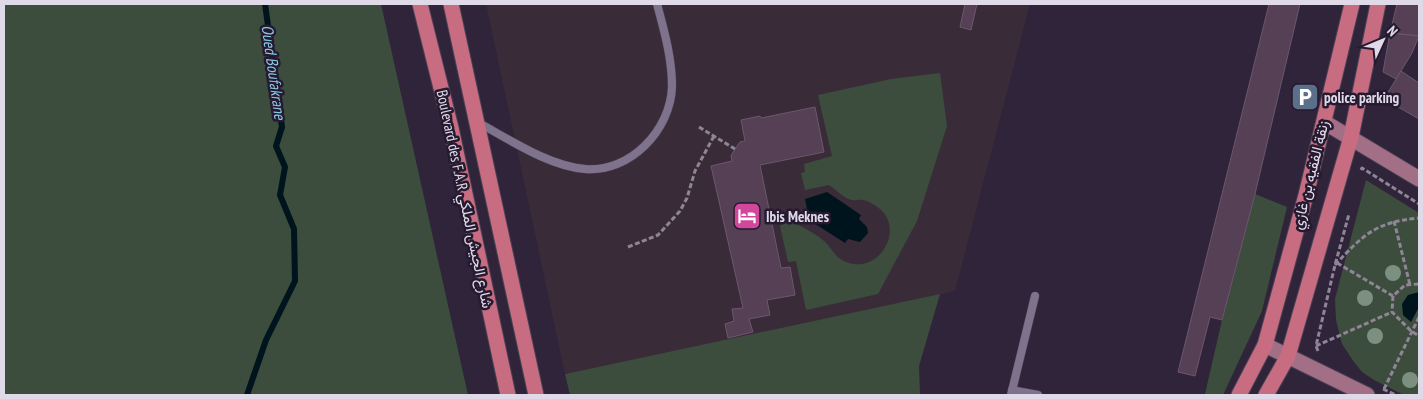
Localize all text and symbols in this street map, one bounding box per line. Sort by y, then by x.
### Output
north arrow [1358,15,1408,65]
text: N [1383,22,1401,40]
water label: Oued Boufakrane [257,23,291,122]
parking icon: police parking [1290,82,1320,112]
street label: Boulevard des F.A.R شارع الجيش الملكي [429,88,497,311]
place label: police parking [1324,88,1400,107]
street label: زنقة الفقيه بن غازي [1287,118,1337,233]
hotel icon: Ibis Meknes [732,201,762,231]
place label: Ibis Meknes [766,207,829,226]

